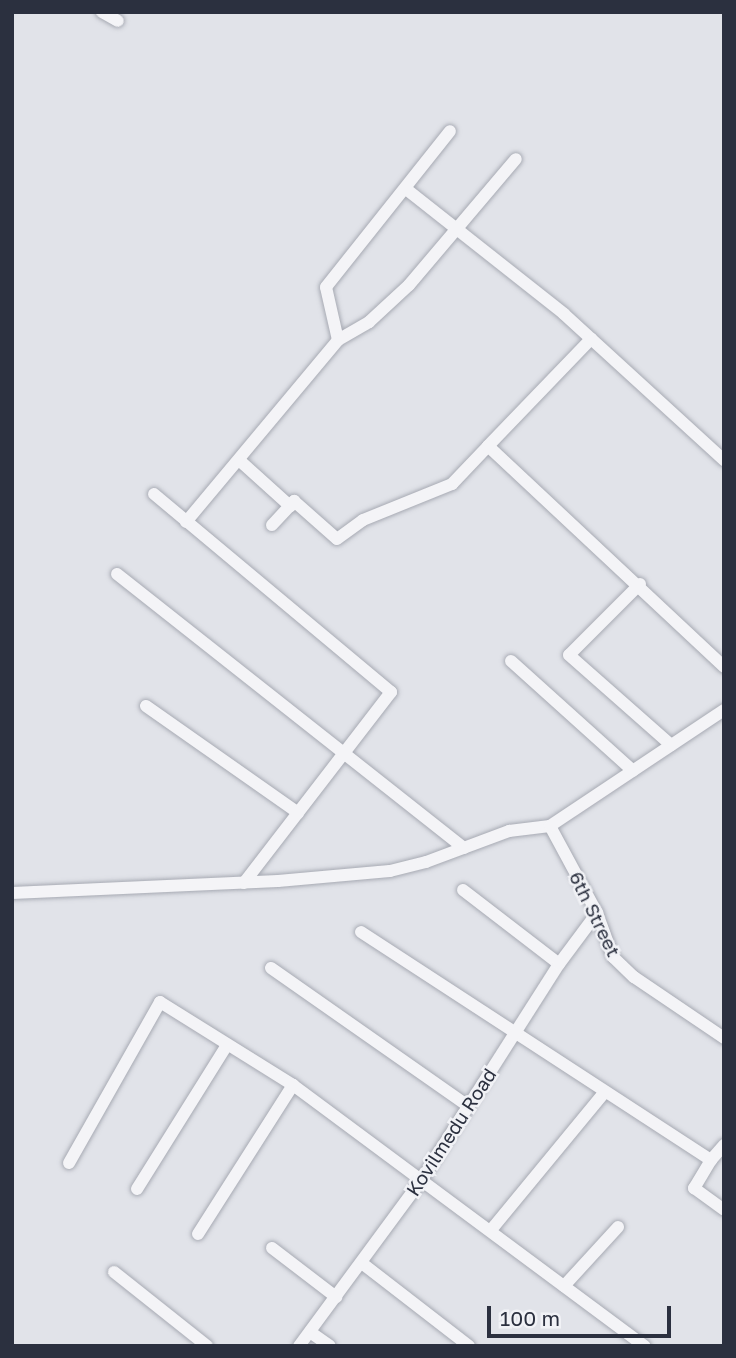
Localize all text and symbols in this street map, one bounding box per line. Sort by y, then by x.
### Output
street label: 6th Street [565,868,625,960]
street label: Kovilmedu Road [401,1064,501,1200]
scale bar [491,1292,675,1336]
text: 100 m [500,1305,560,1331]

